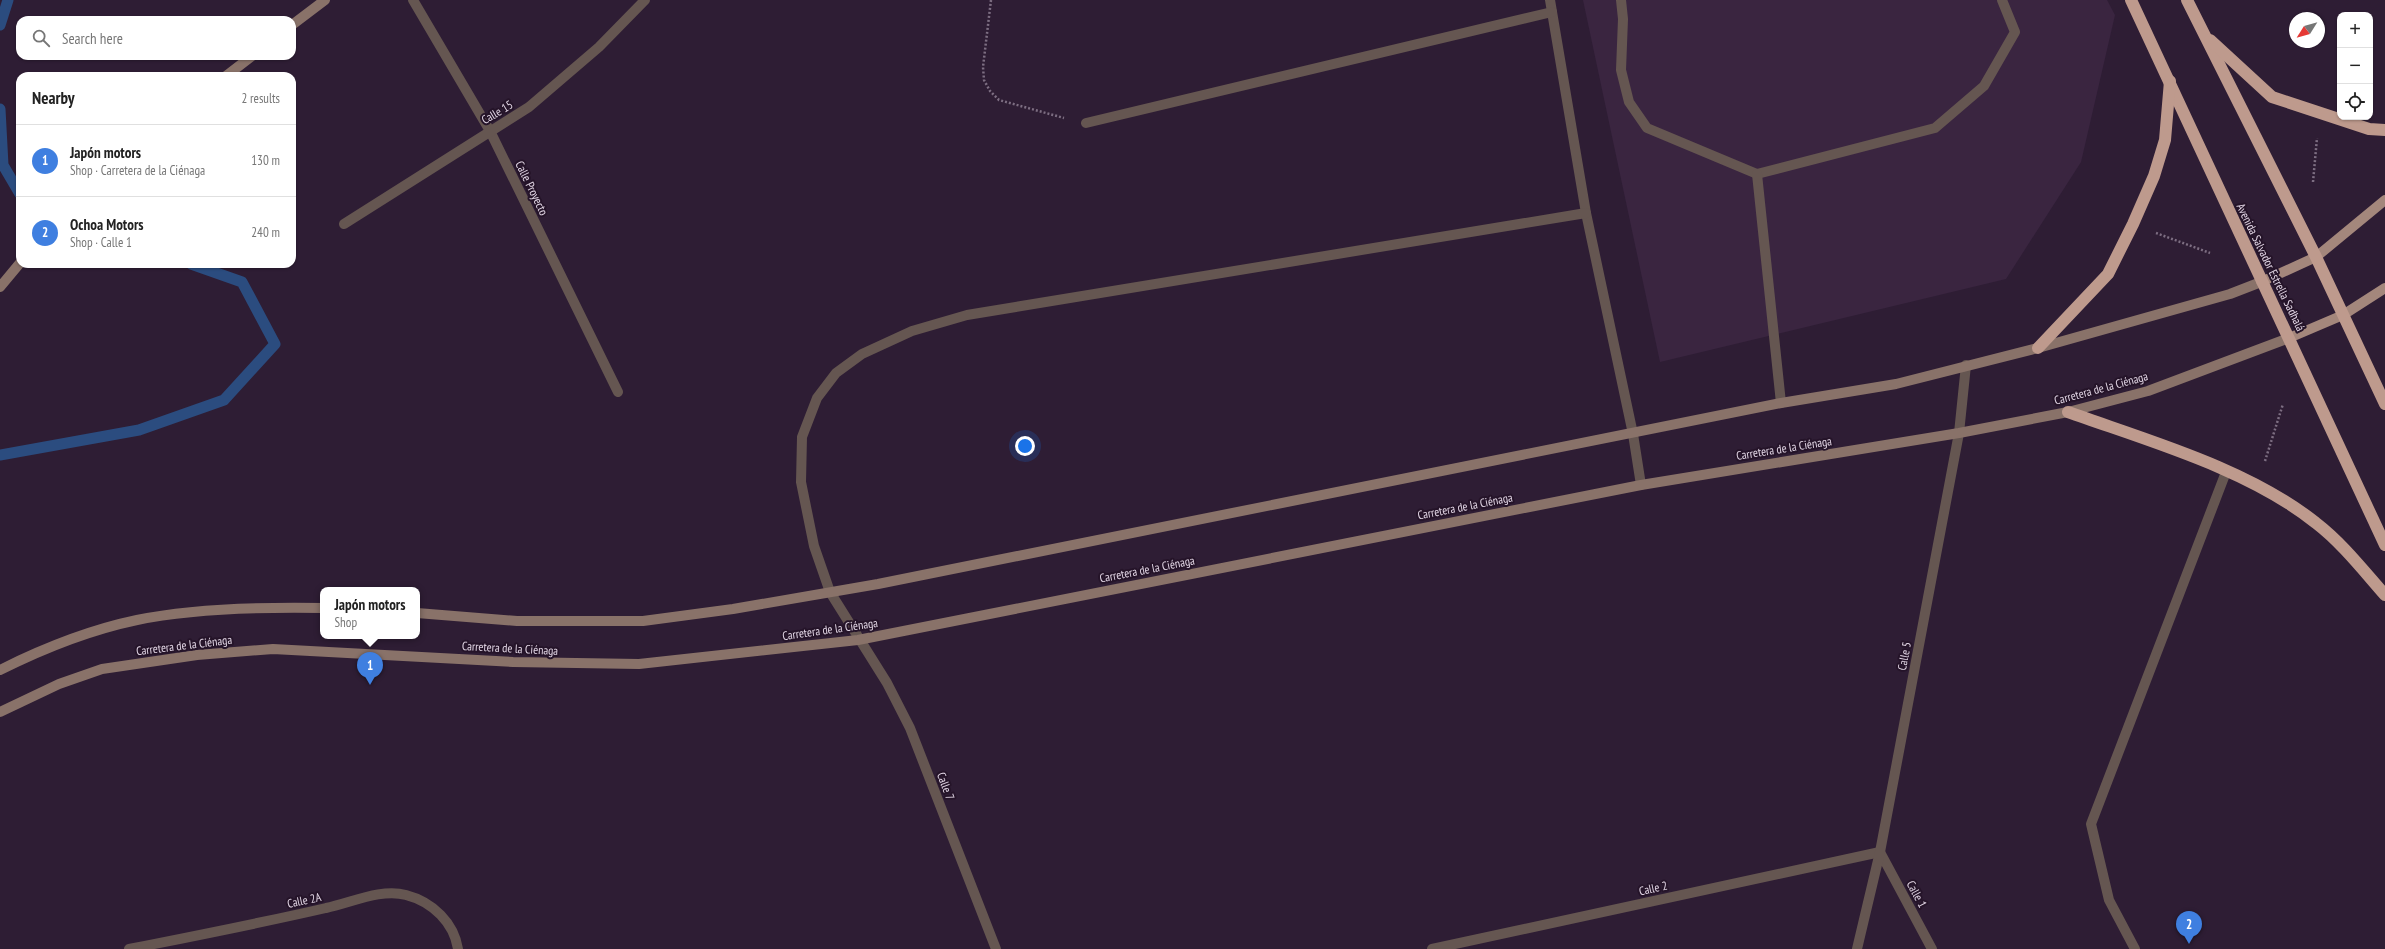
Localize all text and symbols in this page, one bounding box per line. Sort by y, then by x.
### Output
north arrow [2289,12,2325,48]
map controls [2337,12,2373,120]
button: + [2337,12,2373,48]
search box [16,16,296,60]
icon: search [30,27,52,49]
text: Search here [62,29,123,48]
button: − [2337,48,2373,84]
button: locate [2337,84,2373,120]
text: Nearby [32,87,75,109]
text: 2 results [241,90,280,107]
street label: Calle 15 [479,97,515,127]
text: Japón motors [70,143,141,162]
text: 1 [42,152,48,169]
text: 130 m [251,152,280,169]
street label: Calle Proyecto [512,158,552,218]
text: Shop · Carretera de la Ciénaga [70,162,205,179]
street label: Avenida Salvador Estrella Sadhalá [2234,201,2309,333]
text: Ochoa Motors [70,215,144,234]
text: 2 [42,224,48,241]
text: 240 m [251,224,280,241]
text: Shop · Calle 1 [70,234,132,251]
street label: Carretera de la Ciénaga [2052,368,2150,408]
street label: Carretera de la Ciénaga [1735,433,1833,463]
your location [1015,436,1035,456]
street label: Carretera de la Ciénaga [1416,489,1514,523]
street label: Carretera de la Ciénaga [1098,552,1196,586]
popup [320,587,420,639]
text: Japón motors [334,595,406,614]
text: Shop [334,614,357,631]
street label: Carretera de la Ciénaga [781,615,879,643]
street label: Carretera de la Ciénaga [135,632,233,658]
street label: Carretera de la Ciénaga [461,638,559,658]
street label: Calle 5 [1894,641,1914,671]
pin: 1 [357,652,383,685]
street label: Calle 7 [934,770,958,802]
street label: Calle 2 [1637,878,1669,898]
street label: Calle 1 [1904,878,1930,910]
street label: Calle 2A [286,889,323,911]
pin: 2 [2176,911,2202,944]

